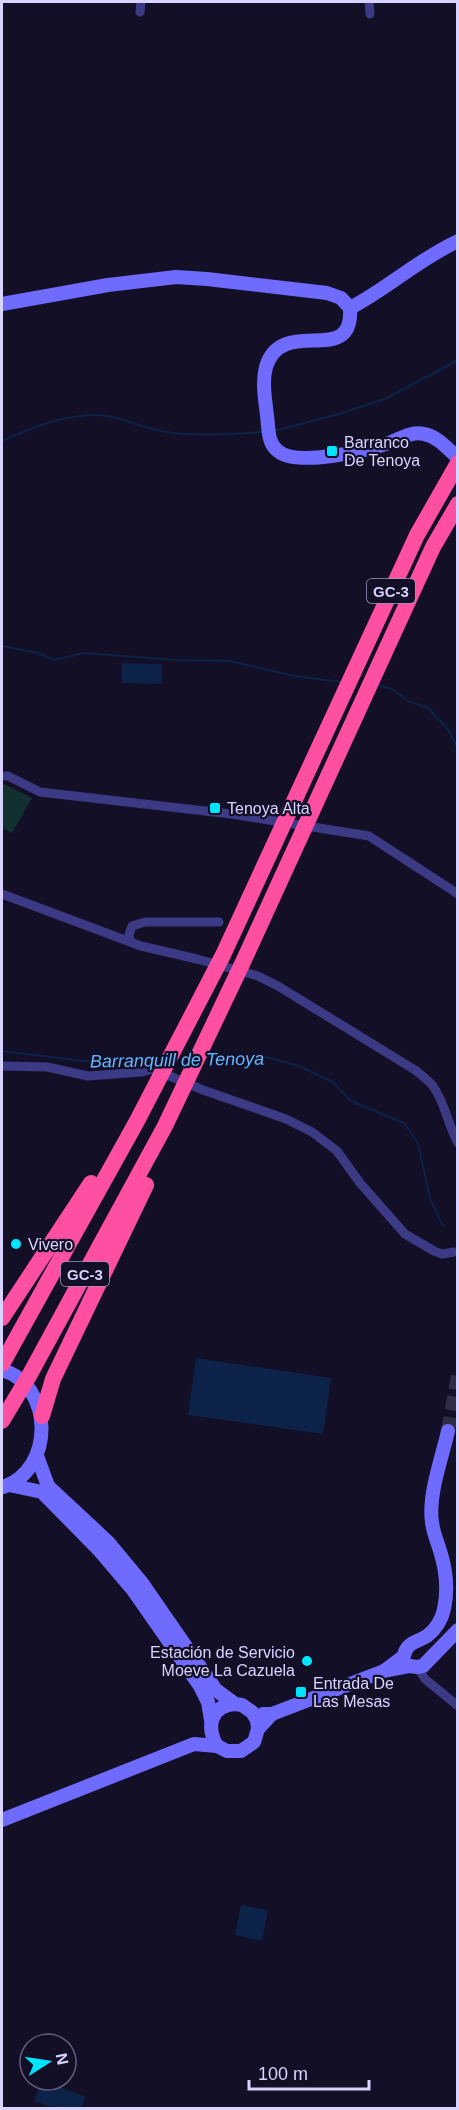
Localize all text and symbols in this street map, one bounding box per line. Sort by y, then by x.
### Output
place label: Barranco De Tenoya [344,434,420,469]
marker: Barranco De Tenoya [325,444,339,458]
road number: GC-3 [367,579,415,603]
place label: Tenoya Alta [227,800,310,817]
marker: Tenoya Alta [208,801,222,815]
water label: Barranquill de Tenoya [90,1048,264,1072]
place label: Vivero [28,1236,73,1253]
marker: Vivero [9,1237,23,1251]
road number: GC-3 [61,1262,109,1286]
place label: Estación de Servicio Moeve La Cazuela [150,1644,295,1679]
marker: Estación de Servicio Moeve La Cazuela [300,1654,314,1668]
place label: Entrada De Las Mesas [313,1675,394,1710]
marker: Entrada De Las Mesas [294,1685,308,1699]
north arrow [18,2032,78,2092]
text: N [53,2052,72,2066]
scale bar [249,2053,369,2091]
text: 100 m [258,2064,308,2084]

